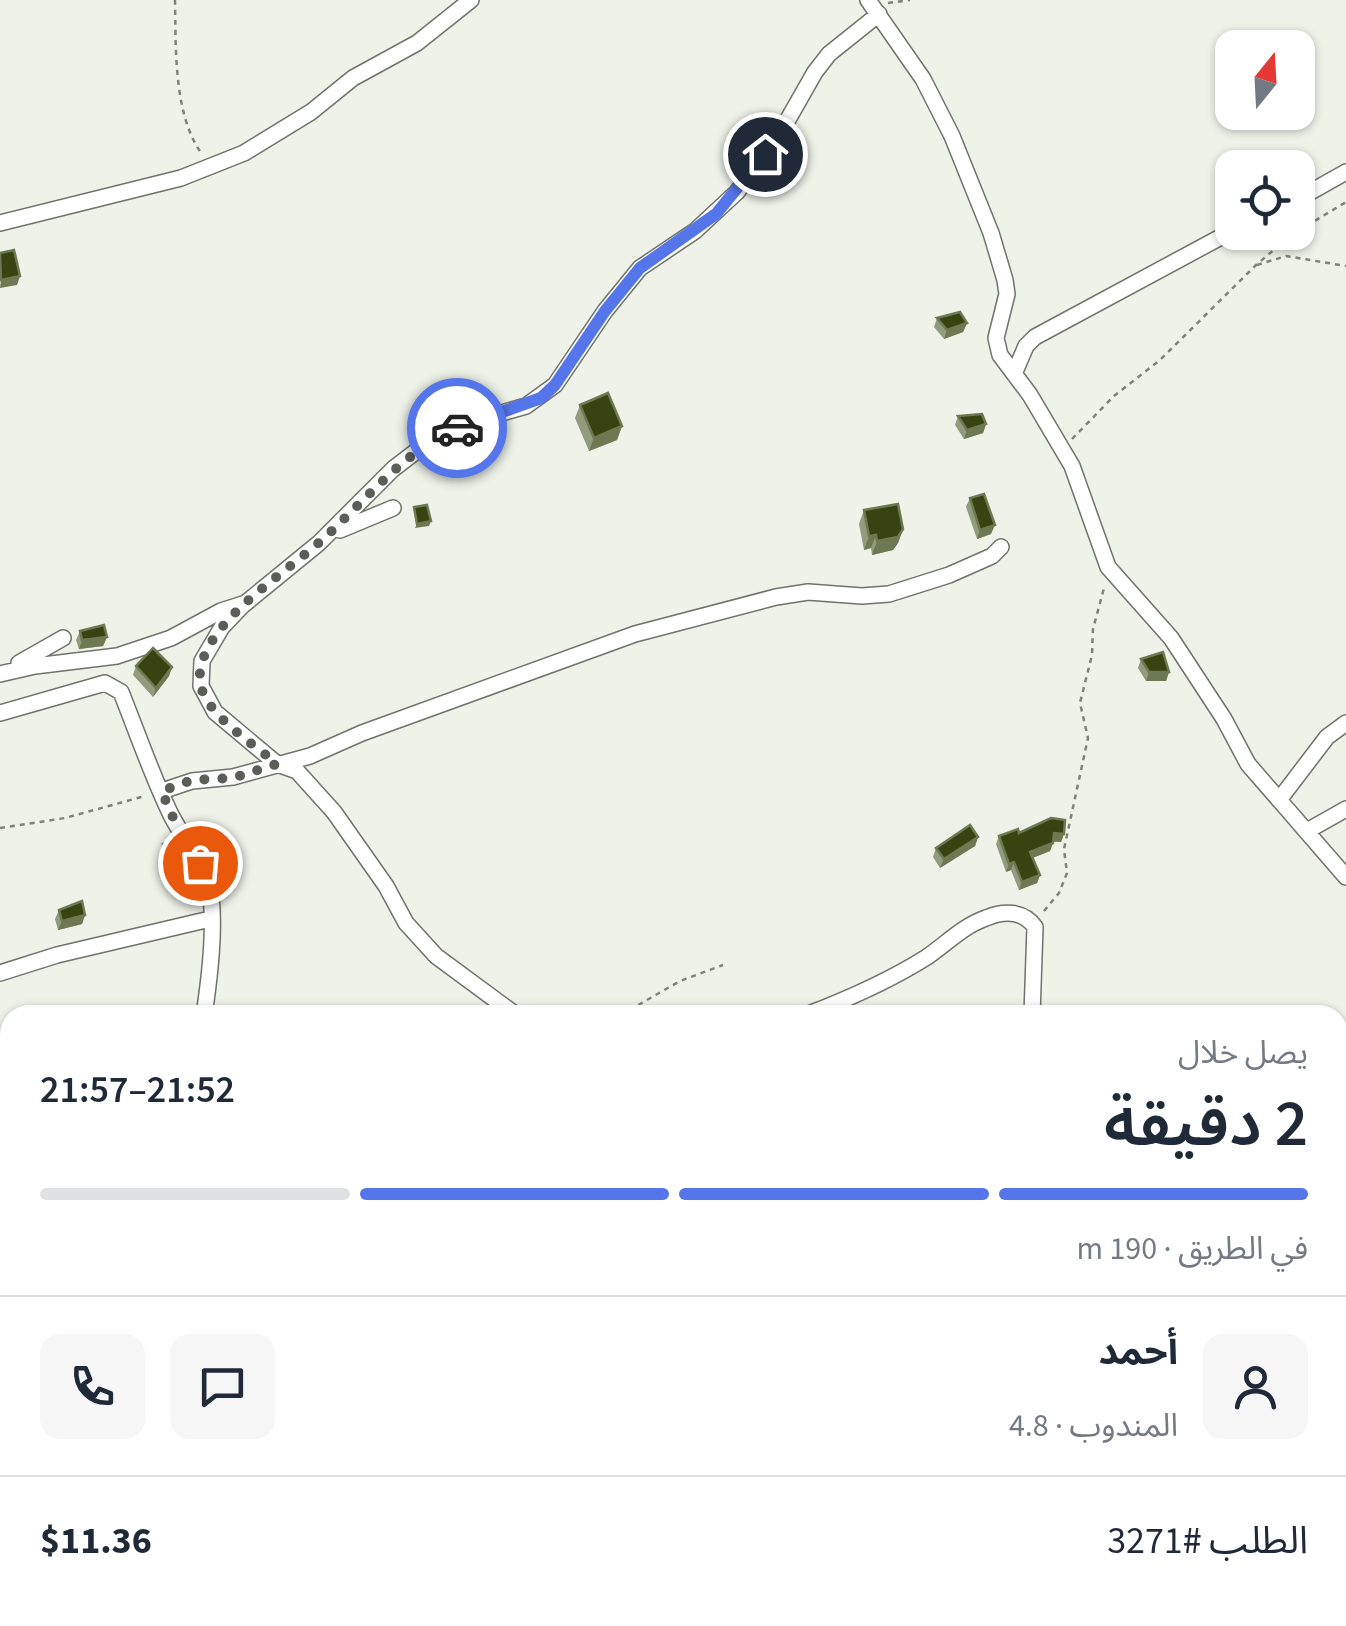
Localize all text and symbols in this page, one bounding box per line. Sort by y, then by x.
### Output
north arrow [1215,30,1315,130]
map controls [1215,30,1315,250]
pin [723,112,808,197]
icon: home [738,127,793,182]
button: locate [1215,150,1315,250]
courier [407,378,507,478]
icon: car [430,401,485,456]
pin [158,821,243,906]
icon: bag [173,836,228,891]
text: يصل خلال [1178,1030,1308,1076]
text: 21:52–21:57 [40,1063,235,1117]
text: 2 دقيقة [1104,1078,1308,1171]
text: في الطريق · 190 m [1077,1226,1308,1272]
text: أحمد [1098,1325,1178,1379]
button: phone [40,1334,145,1439]
button: chat [170,1334,275,1439]
button: person [1203,1334,1308,1439]
text: المندوب · 4.8 [1009,1403,1178,1449]
text: $11.36 [40,1514,152,1568]
text: الطلب #3271 [1107,1514,1308,1568]

